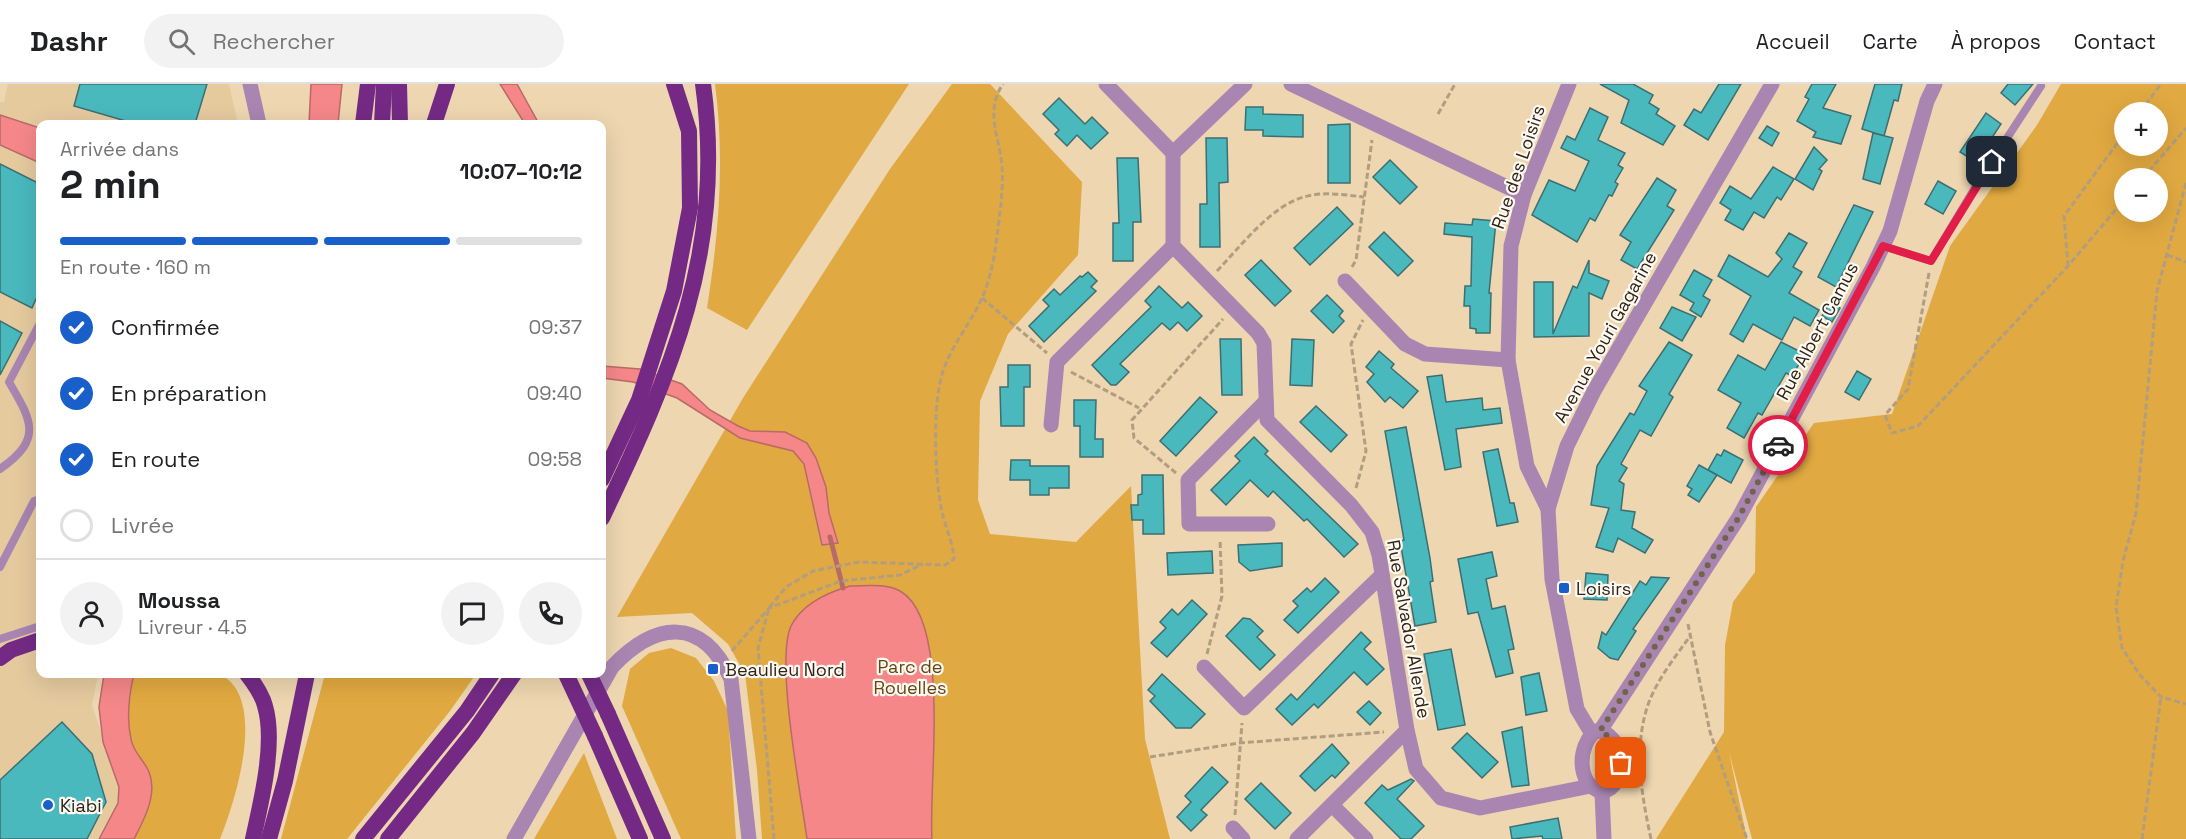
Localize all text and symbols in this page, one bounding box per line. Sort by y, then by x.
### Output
search box [144,14,564,68]
text: Dashr [30,23,108,59]
icon: search [165,25,198,58]
text: Rechercher [213,27,335,55]
text: Accueil [1756,28,1830,55]
text: Carte [1863,28,1918,55]
text: À propos [1951,28,2041,55]
text: Contact [2074,28,2156,55]
street label: Rue des Loisirs [1486,102,1550,232]
map controls [2114,102,2168,222]
button: + [2114,102,2168,156]
text: Arrivée dans [60,136,179,162]
pin [1966,136,2017,187]
icon: home [1975,145,2008,178]
text: 10:07–10:12 [460,157,582,185]
text: 2 min [60,160,161,209]
button: − [2114,168,2168,222]
street label: Avenue Youri Gagarine [1548,247,1662,427]
text: En route · 160 m [60,254,211,280]
street label: Rue Albert Camus [1771,258,1863,404]
icon: check [60,311,93,344]
text: Confirmée [111,313,220,341]
text: 09:37 [529,314,582,340]
icon: check [60,377,93,410]
text: En préparation [111,379,267,407]
text: 09:40 [527,380,582,406]
courier [1748,415,1808,475]
icon: car [1762,429,1795,462]
icon: check [60,443,93,476]
text: En route [111,445,200,473]
text: 09:58 [527,446,582,472]
text: Livrée [111,511,174,539]
street label: Rue Salvador Allende [1382,538,1436,720]
place label: Loisirs [1576,577,1631,600]
marker: Loisirs [1557,581,1571,595]
button: person [60,582,123,645]
button: chat [441,582,504,645]
button: phone [519,582,582,645]
text: Moussa [138,586,220,614]
text: Livreur · 4.5 [138,614,247,640]
park label: Parc de Rouelles [873,655,947,699]
place label: Beaulieu Nord [725,658,845,681]
marker: Beaulieu Nord [706,662,720,676]
pin [1595,737,1646,788]
icon: bag [1604,746,1637,779]
place label: Kiabi [60,794,102,817]
marker: Kiabi [41,798,55,812]

